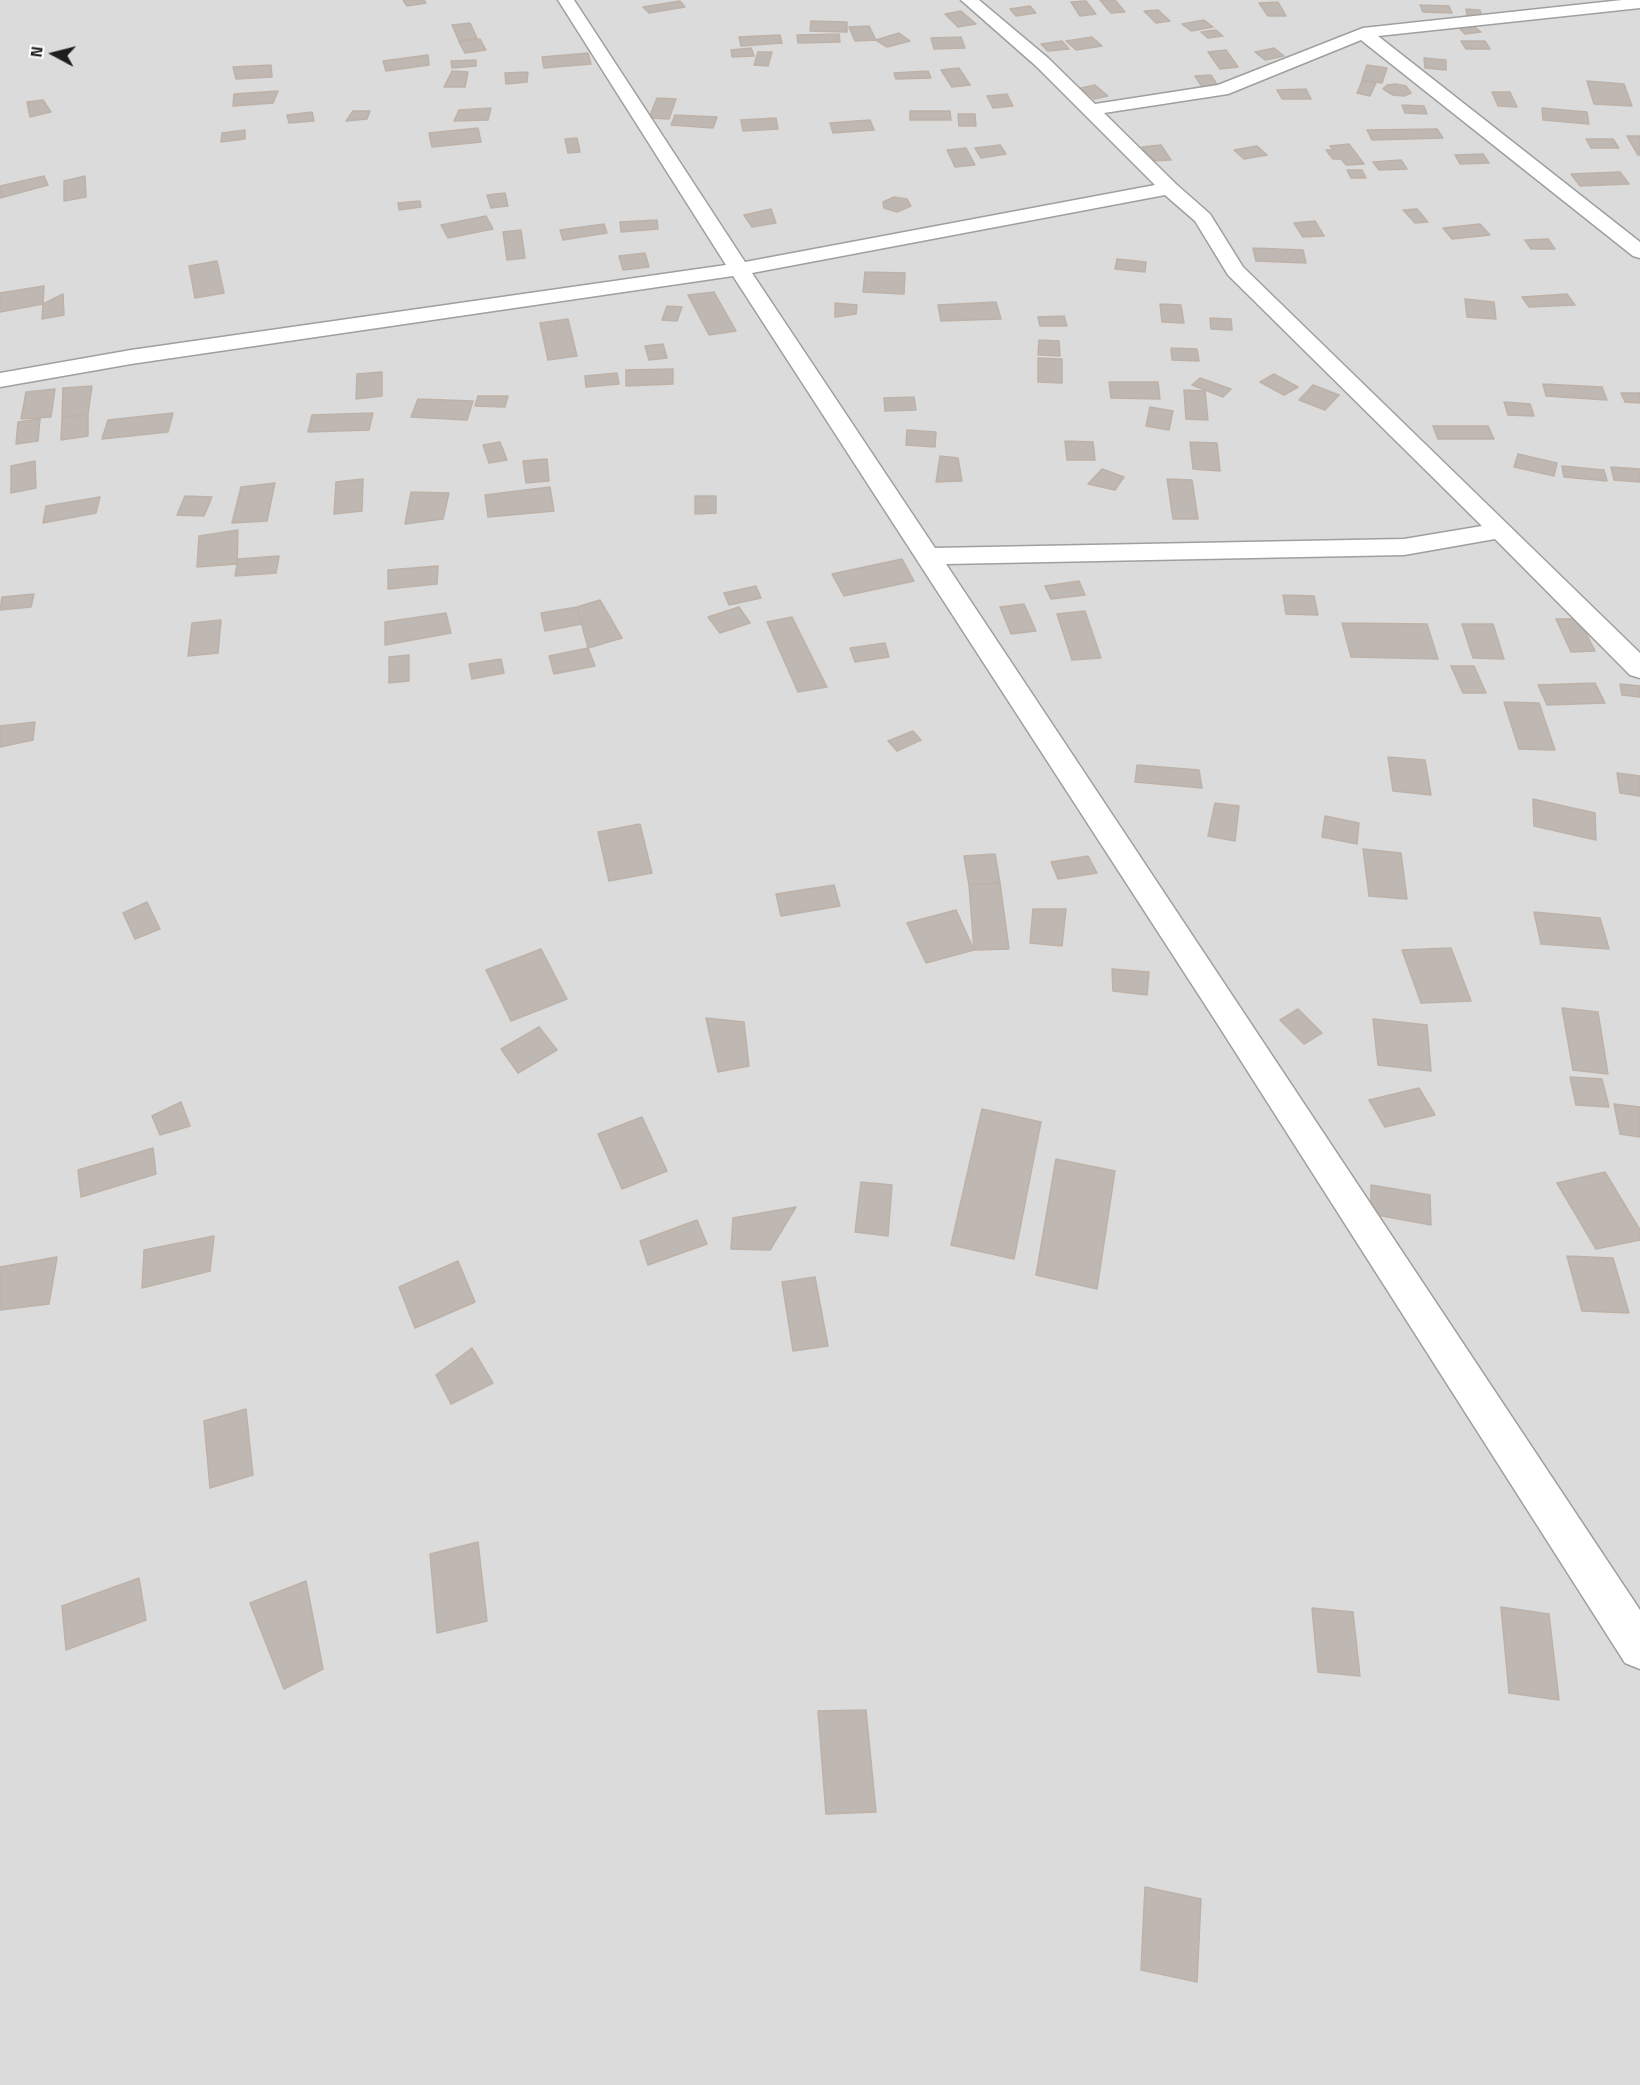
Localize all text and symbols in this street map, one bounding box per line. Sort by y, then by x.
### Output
north arrow [24,24,84,84]
text: N [24,45,49,59]

